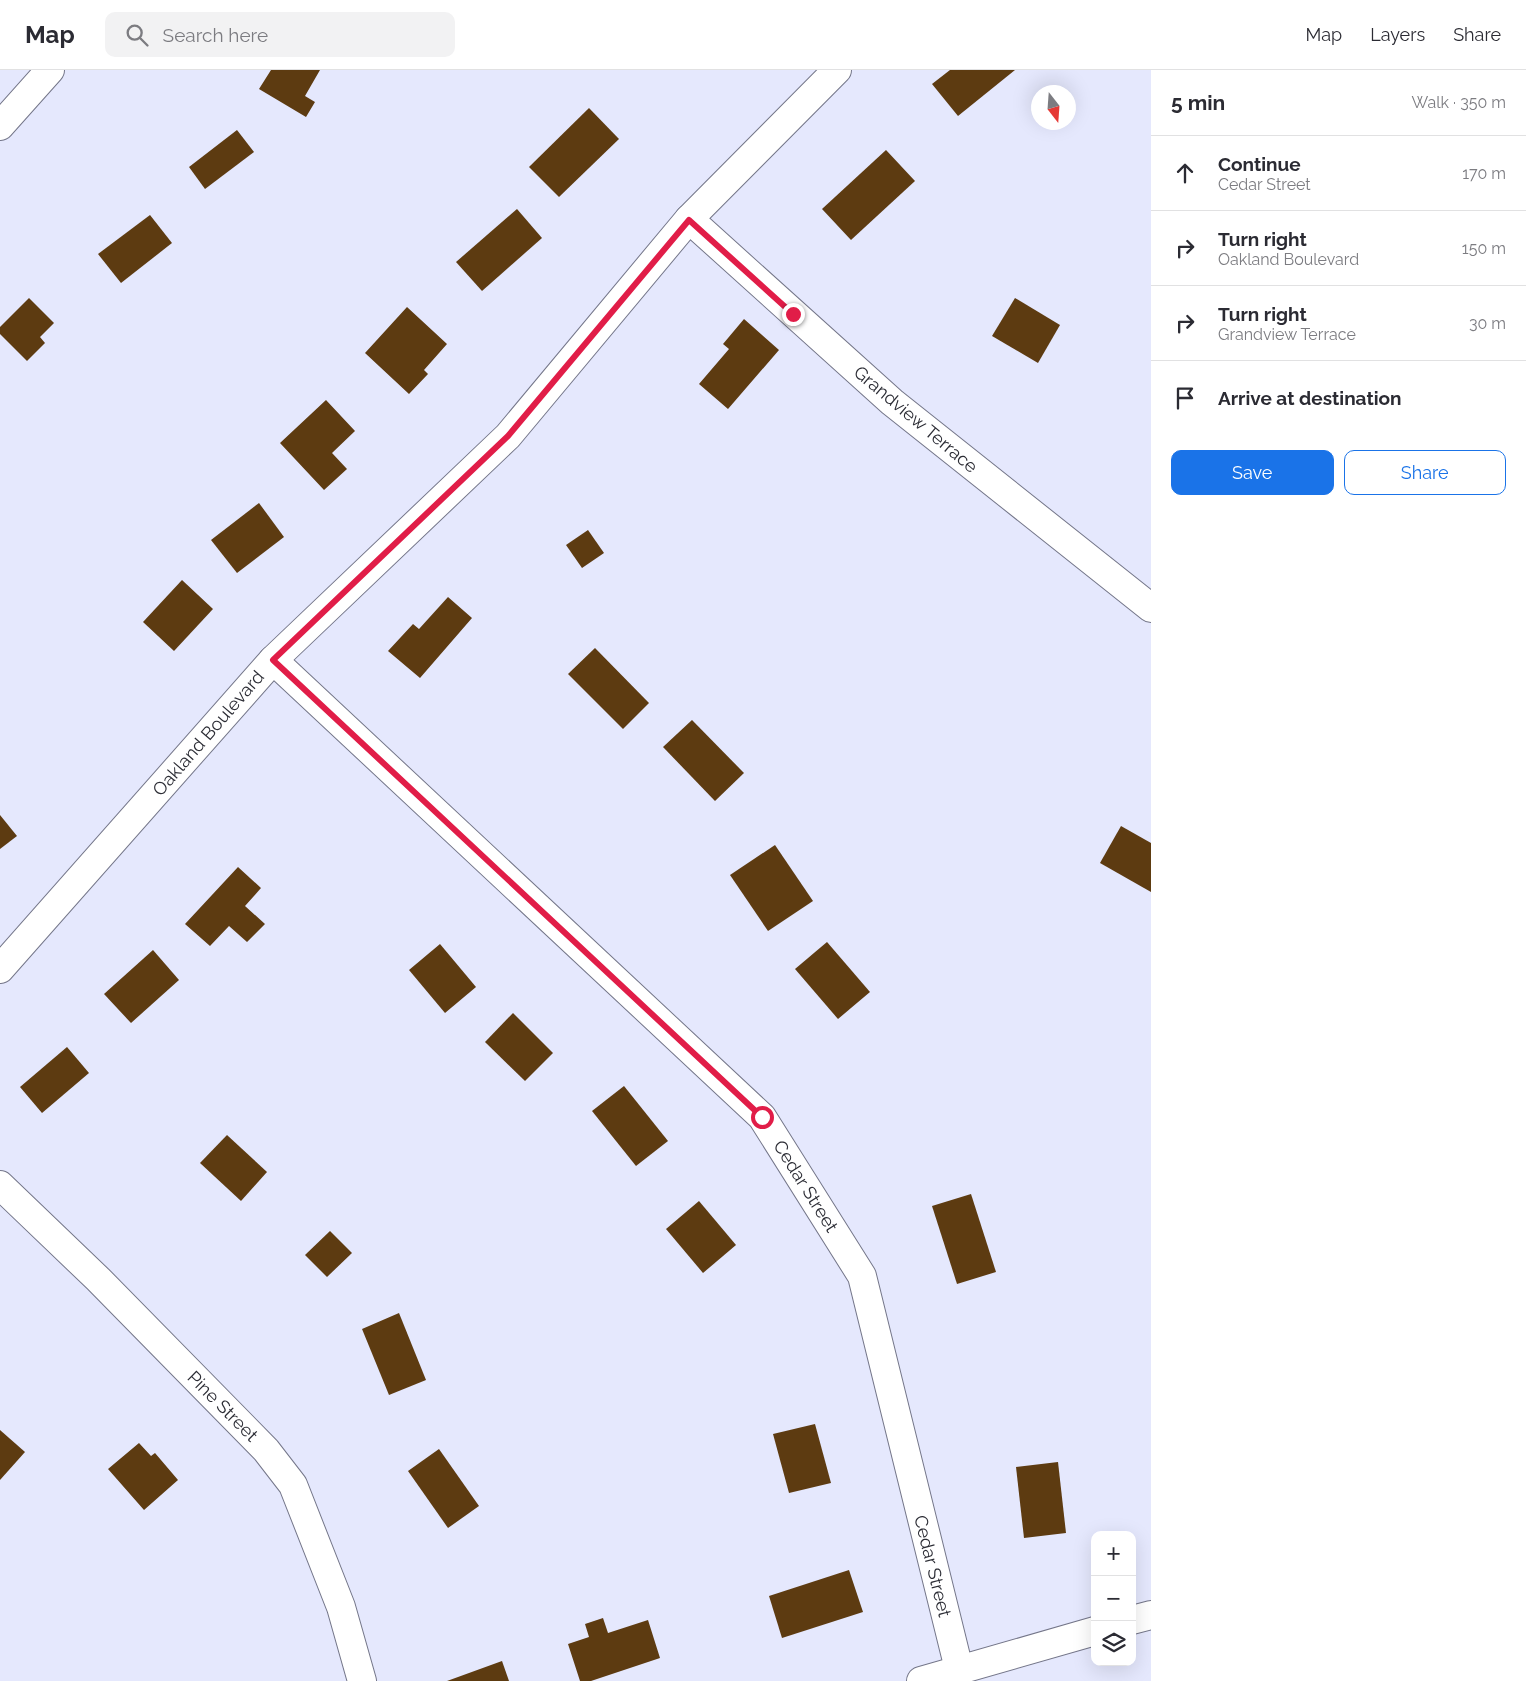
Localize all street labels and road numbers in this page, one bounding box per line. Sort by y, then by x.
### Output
street label: Grandview Terrace [850,361,982,477]
street label: Oakland Boulevard [148,666,268,800]
street label: Cedar Street [769,1136,843,1236]
street label: Pine Street [184,1367,262,1445]
street label: Cedar Street [910,1513,956,1619]

